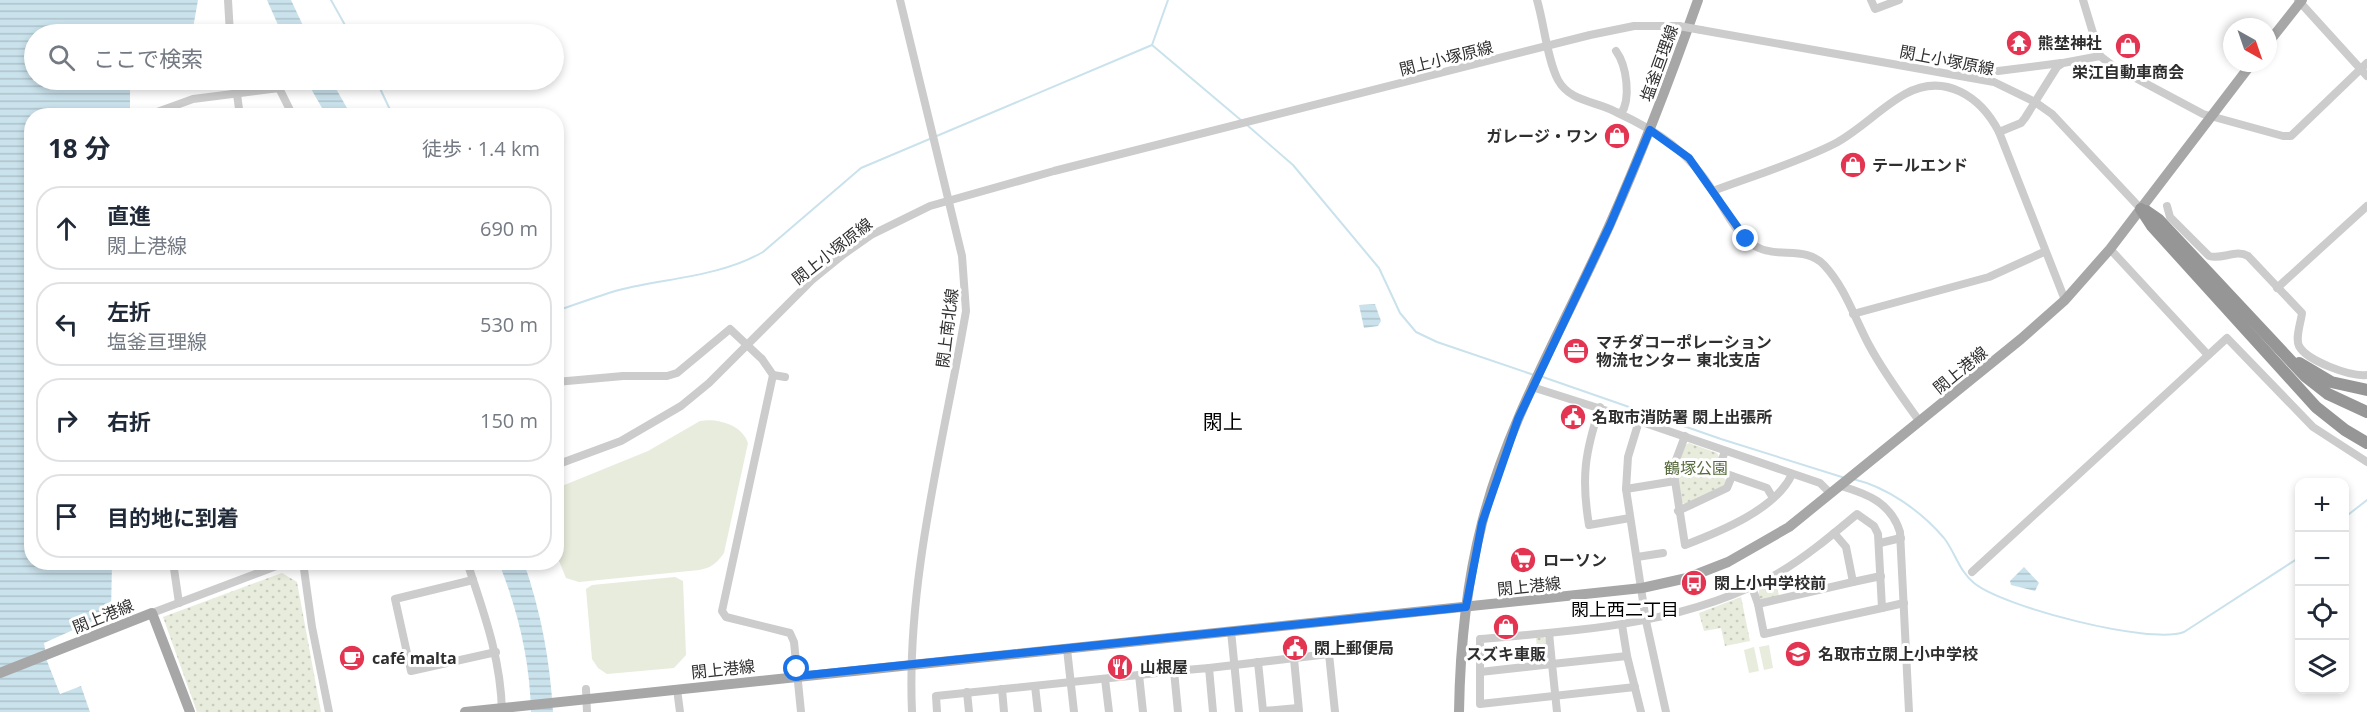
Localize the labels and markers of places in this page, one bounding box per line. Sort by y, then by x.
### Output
temple icon: 熊埜神社 [2004,28,2034,58]
shop icon: 栄江自動車商会 [2113,31,2143,61]
place label: 熊埜神社 [2038,32,2102,54]
place label: 栄江自動車商会 [2072,61,2184,83]
shop icon: ガレージ・ワン [1602,121,1632,151]
place label: ガレージ・ワン [1486,125,1598,147]
shop icon: テールエンド [1838,150,1868,180]
place label: テールエンド [1872,154,1968,176]
place label: マチダコーポレーション 物流センター 東北支店 [1596,331,1772,371]
office icon: マチダコーポレーション 物流センター 東北支店 [1561,336,1591,366]
public building icon: 名取市消防署 閖上出張所 [1558,402,1588,432]
place label: 名取市消防署 閖上出張所 [1592,406,1772,428]
supermarket icon: ローソン [1508,545,1538,575]
place label: ローソン [1543,549,1607,571]
bus stop icon: 閖上小中学校前 [1679,568,1709,598]
place label: 閖上小中学校前 [1714,572,1826,594]
shop icon: スズキ車販 [1491,612,1521,642]
public building icon: 閖上郵便局 [1280,633,1310,663]
place label: 閖上郵便局 [1314,637,1394,659]
school or university icon: 名取市立閖上小中学校 [1783,639,1813,669]
cafe icon: café malta [337,643,367,673]
place label: スズキ車販 [1466,643,1546,665]
place label: 名取市立閖上小中学校 [1818,643,1978,665]
place label: café malta [372,647,457,669]
restaurant icon: 山根屋 [1105,652,1135,682]
place label: 山根屋 [1140,656,1188,678]

